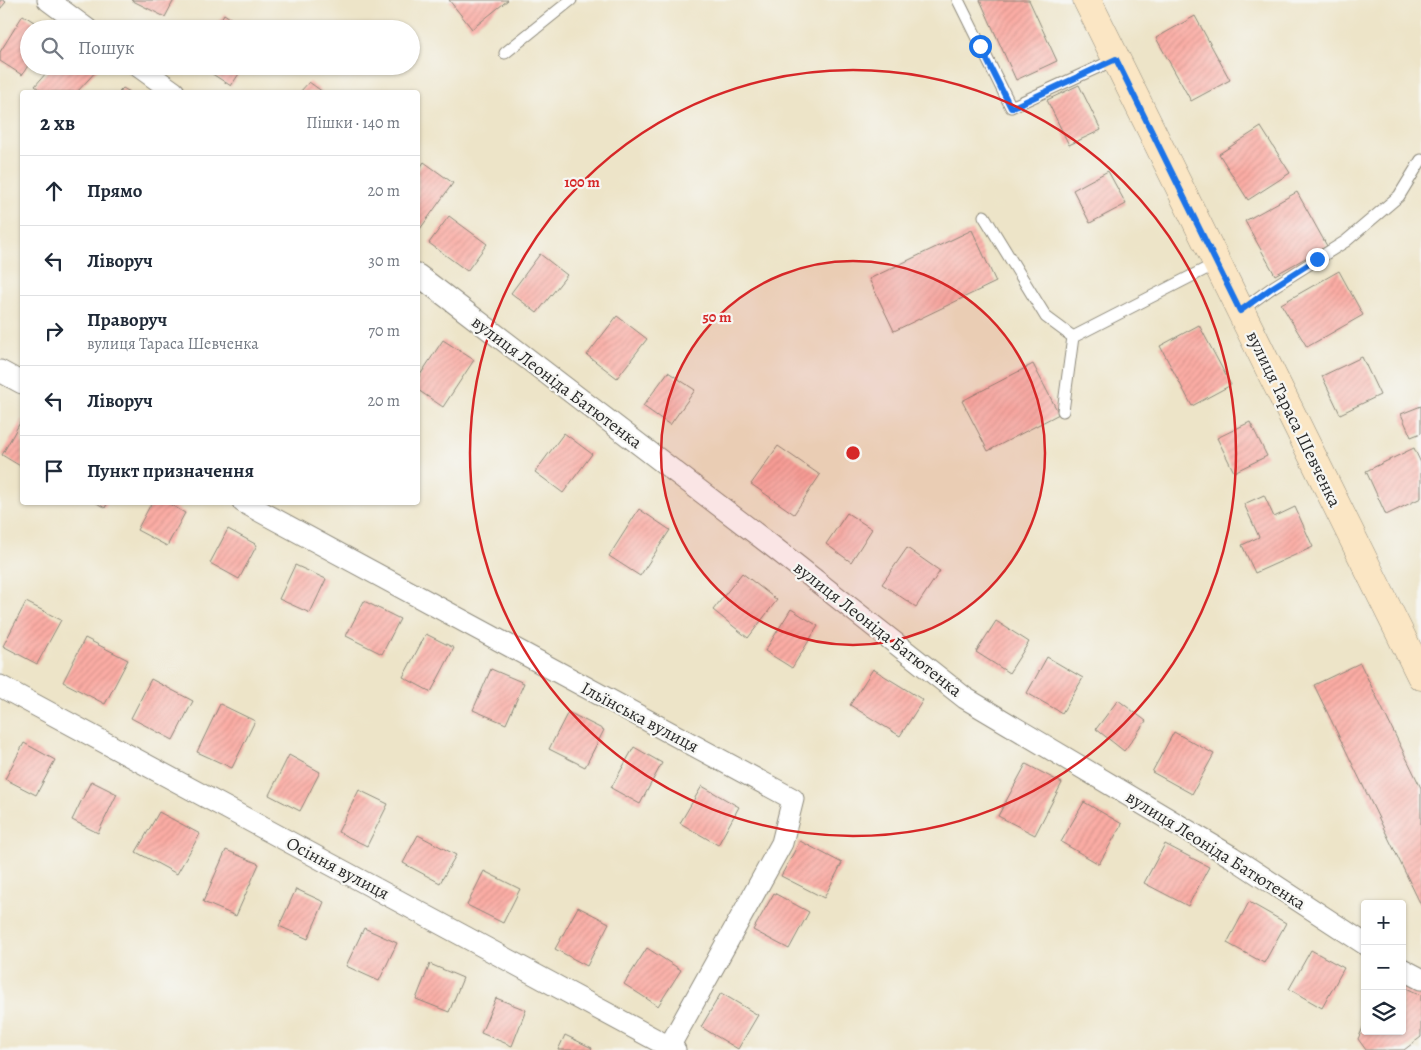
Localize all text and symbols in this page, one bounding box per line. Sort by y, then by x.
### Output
search box [20,20,420,75]
icon: search [38,34,66,62]
text: Пошук [78,35,135,61]
route start [969,35,992,58]
text: 2 хв [40,109,75,137]
text: Пішки · 140 m [306,112,400,134]
text: 100 m [564,172,600,192]
icon: ahead [40,177,68,205]
text: Прямо [87,178,142,204]
text: 20 m [367,180,400,202]
icon: left [40,247,68,275]
text: Ліворуч [87,248,153,274]
route end [1306,248,1329,271]
text: 30 m [368,250,400,272]
text: Праворуч [87,307,167,333]
text: 50 m [702,307,732,327]
street label: вулиця Леоніда Батютенка [467,310,648,454]
icon: right [40,317,68,345]
text: 70 m [368,320,400,342]
street label: вулиця Тараса Шевченка [1241,327,1347,512]
text: вулиця Тараса Шевченка [87,333,259,355]
icon: left [40,387,68,415]
text: Ліворуч [87,388,153,414]
text: 20 m [367,390,400,412]
centre of rings [844,444,862,462]
icon: arrive [40,457,68,485]
text: Пункт призначення [87,458,254,484]
street label: вулиця Леоніда Батютенка [789,556,968,703]
street label: Ільїнська вулиця [577,676,703,758]
street label: вулиця Леоніда Батютенка [1122,785,1311,916]
street label: Осіння вулиця [282,831,394,905]
map controls [1361,900,1406,1035]
button: + [1361,900,1406,945]
button: − [1361,945,1406,990]
button: layers [1361,990,1406,1035]

